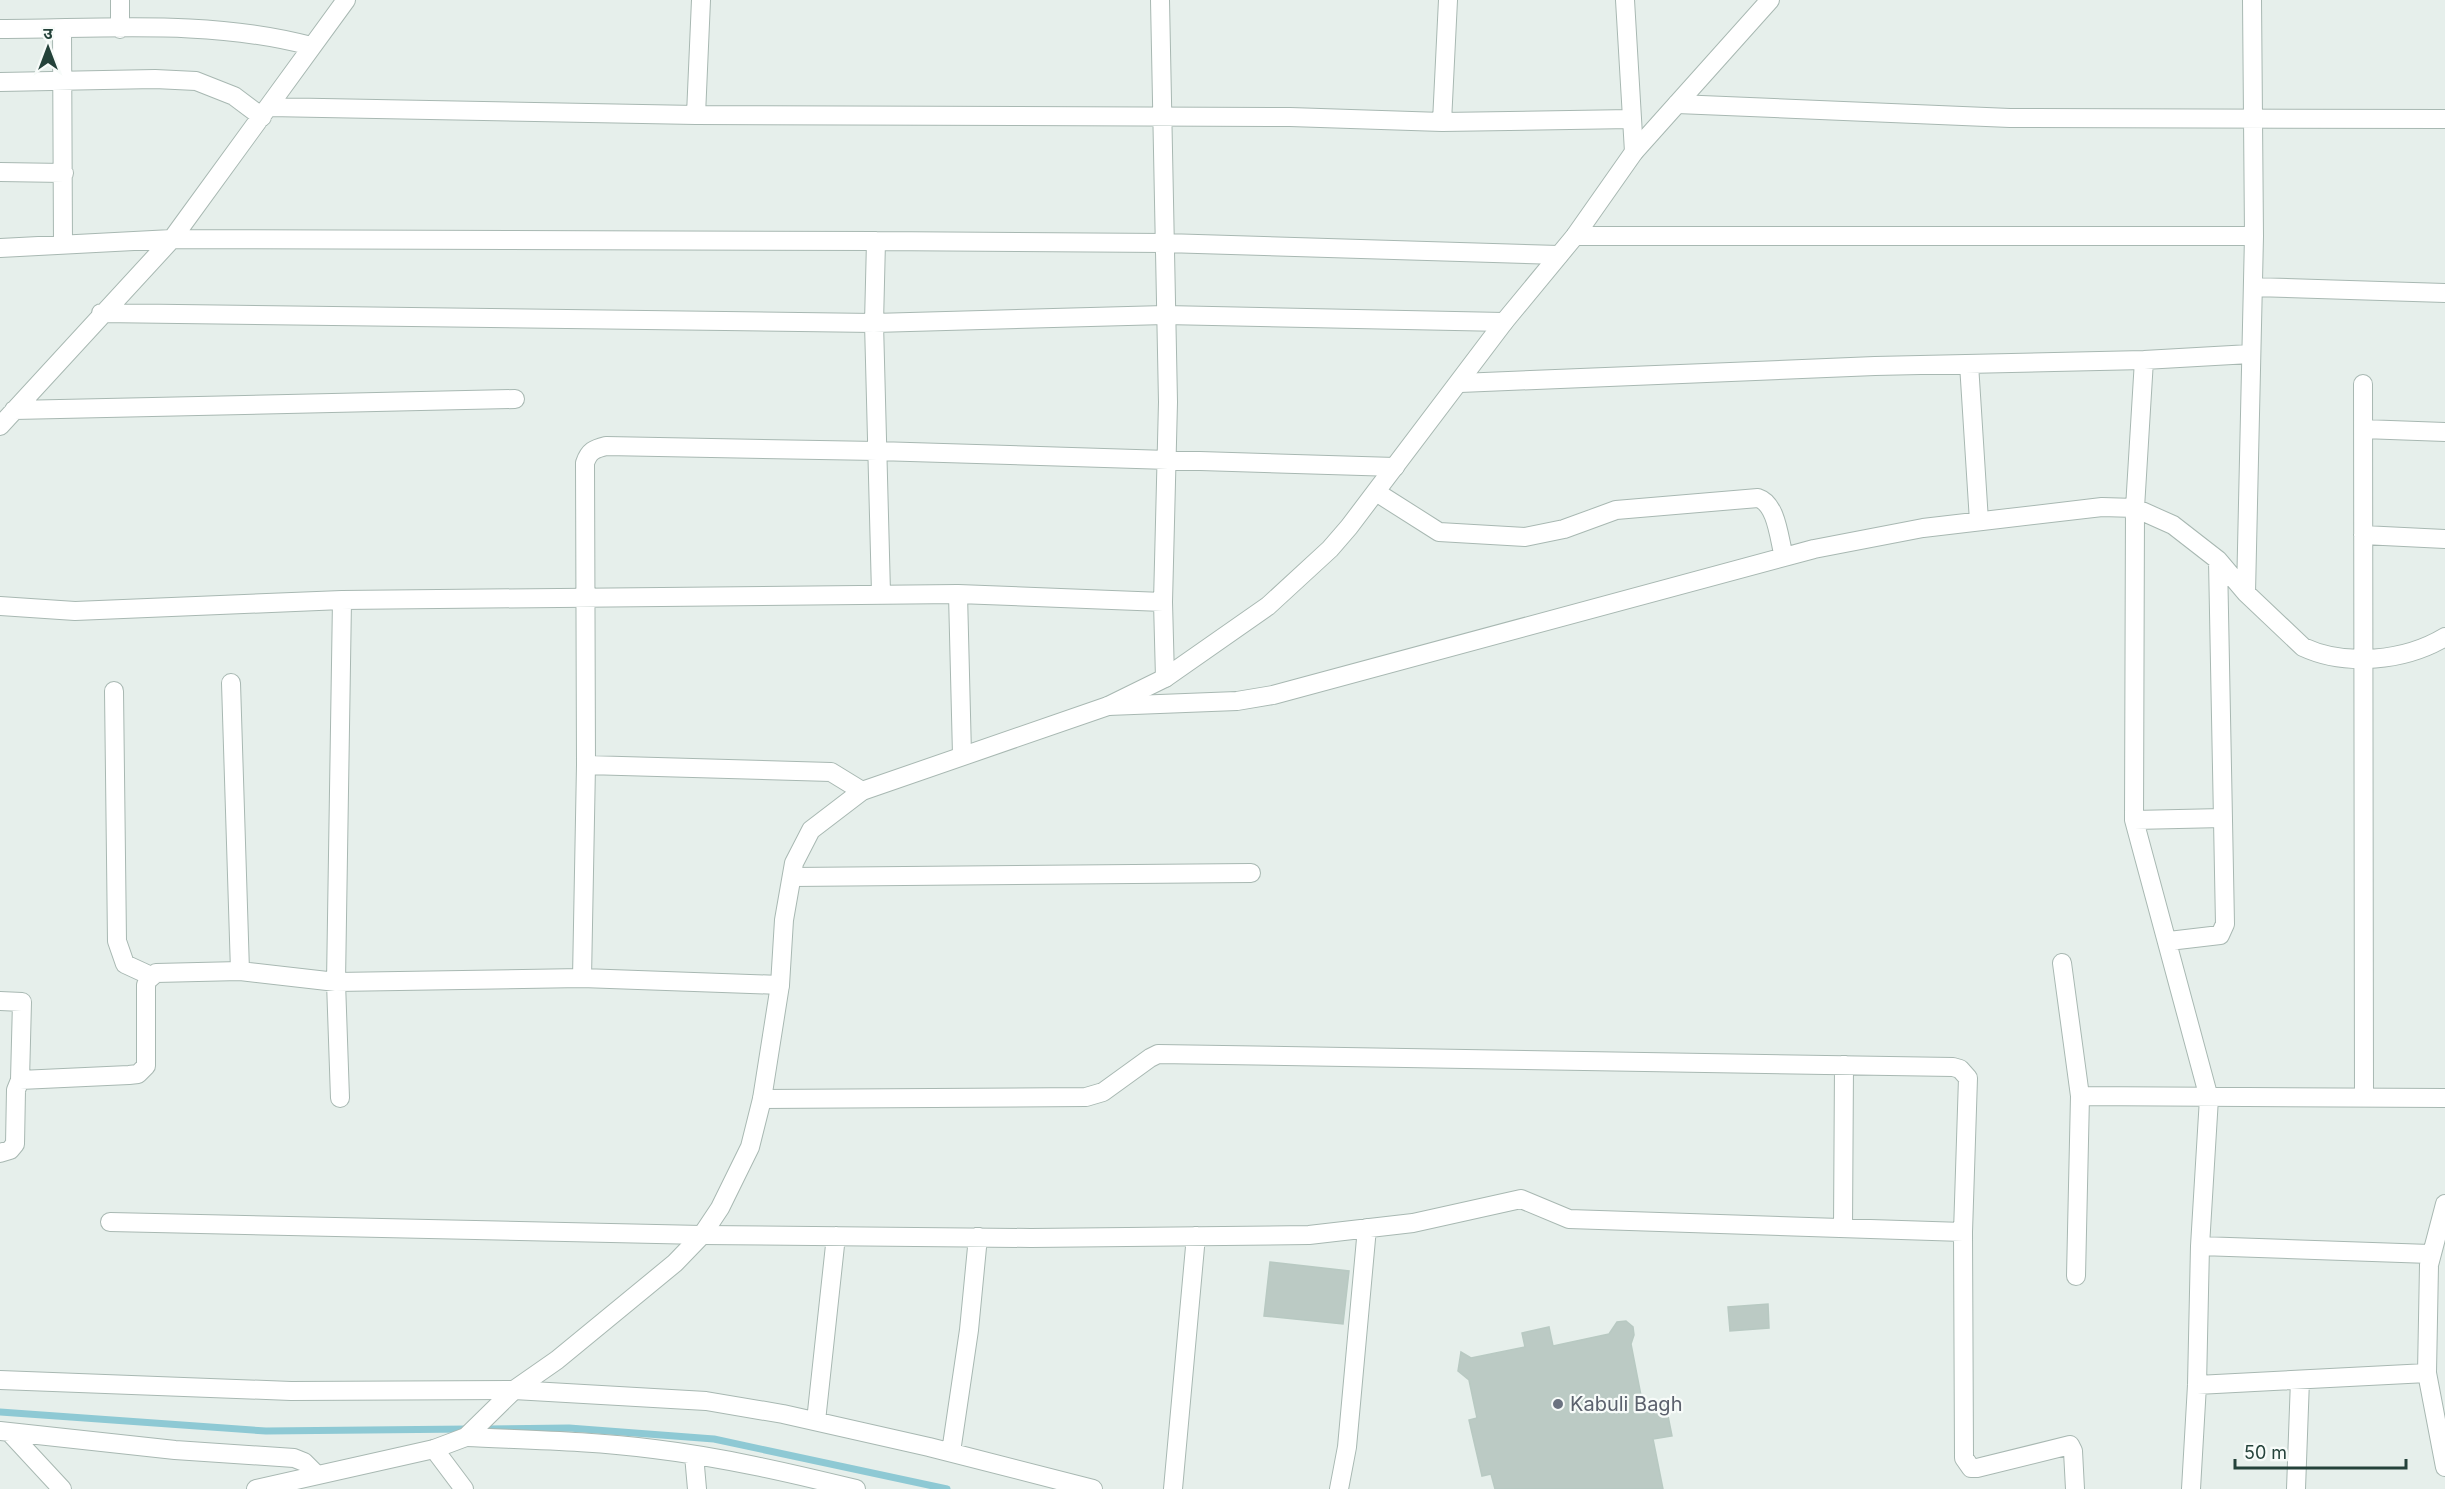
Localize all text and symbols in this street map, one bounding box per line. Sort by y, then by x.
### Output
north arrow [18,18,78,78]
text: उ [43,23,53,43]
place label: Kabuli Bagh [1570,1392,1682,1416]
marker: Kabuli Bagh [1551,1397,1565,1411]
scale bar [2235,1432,2406,1470]
text: 50 m [2244,1442,2287,1463]

